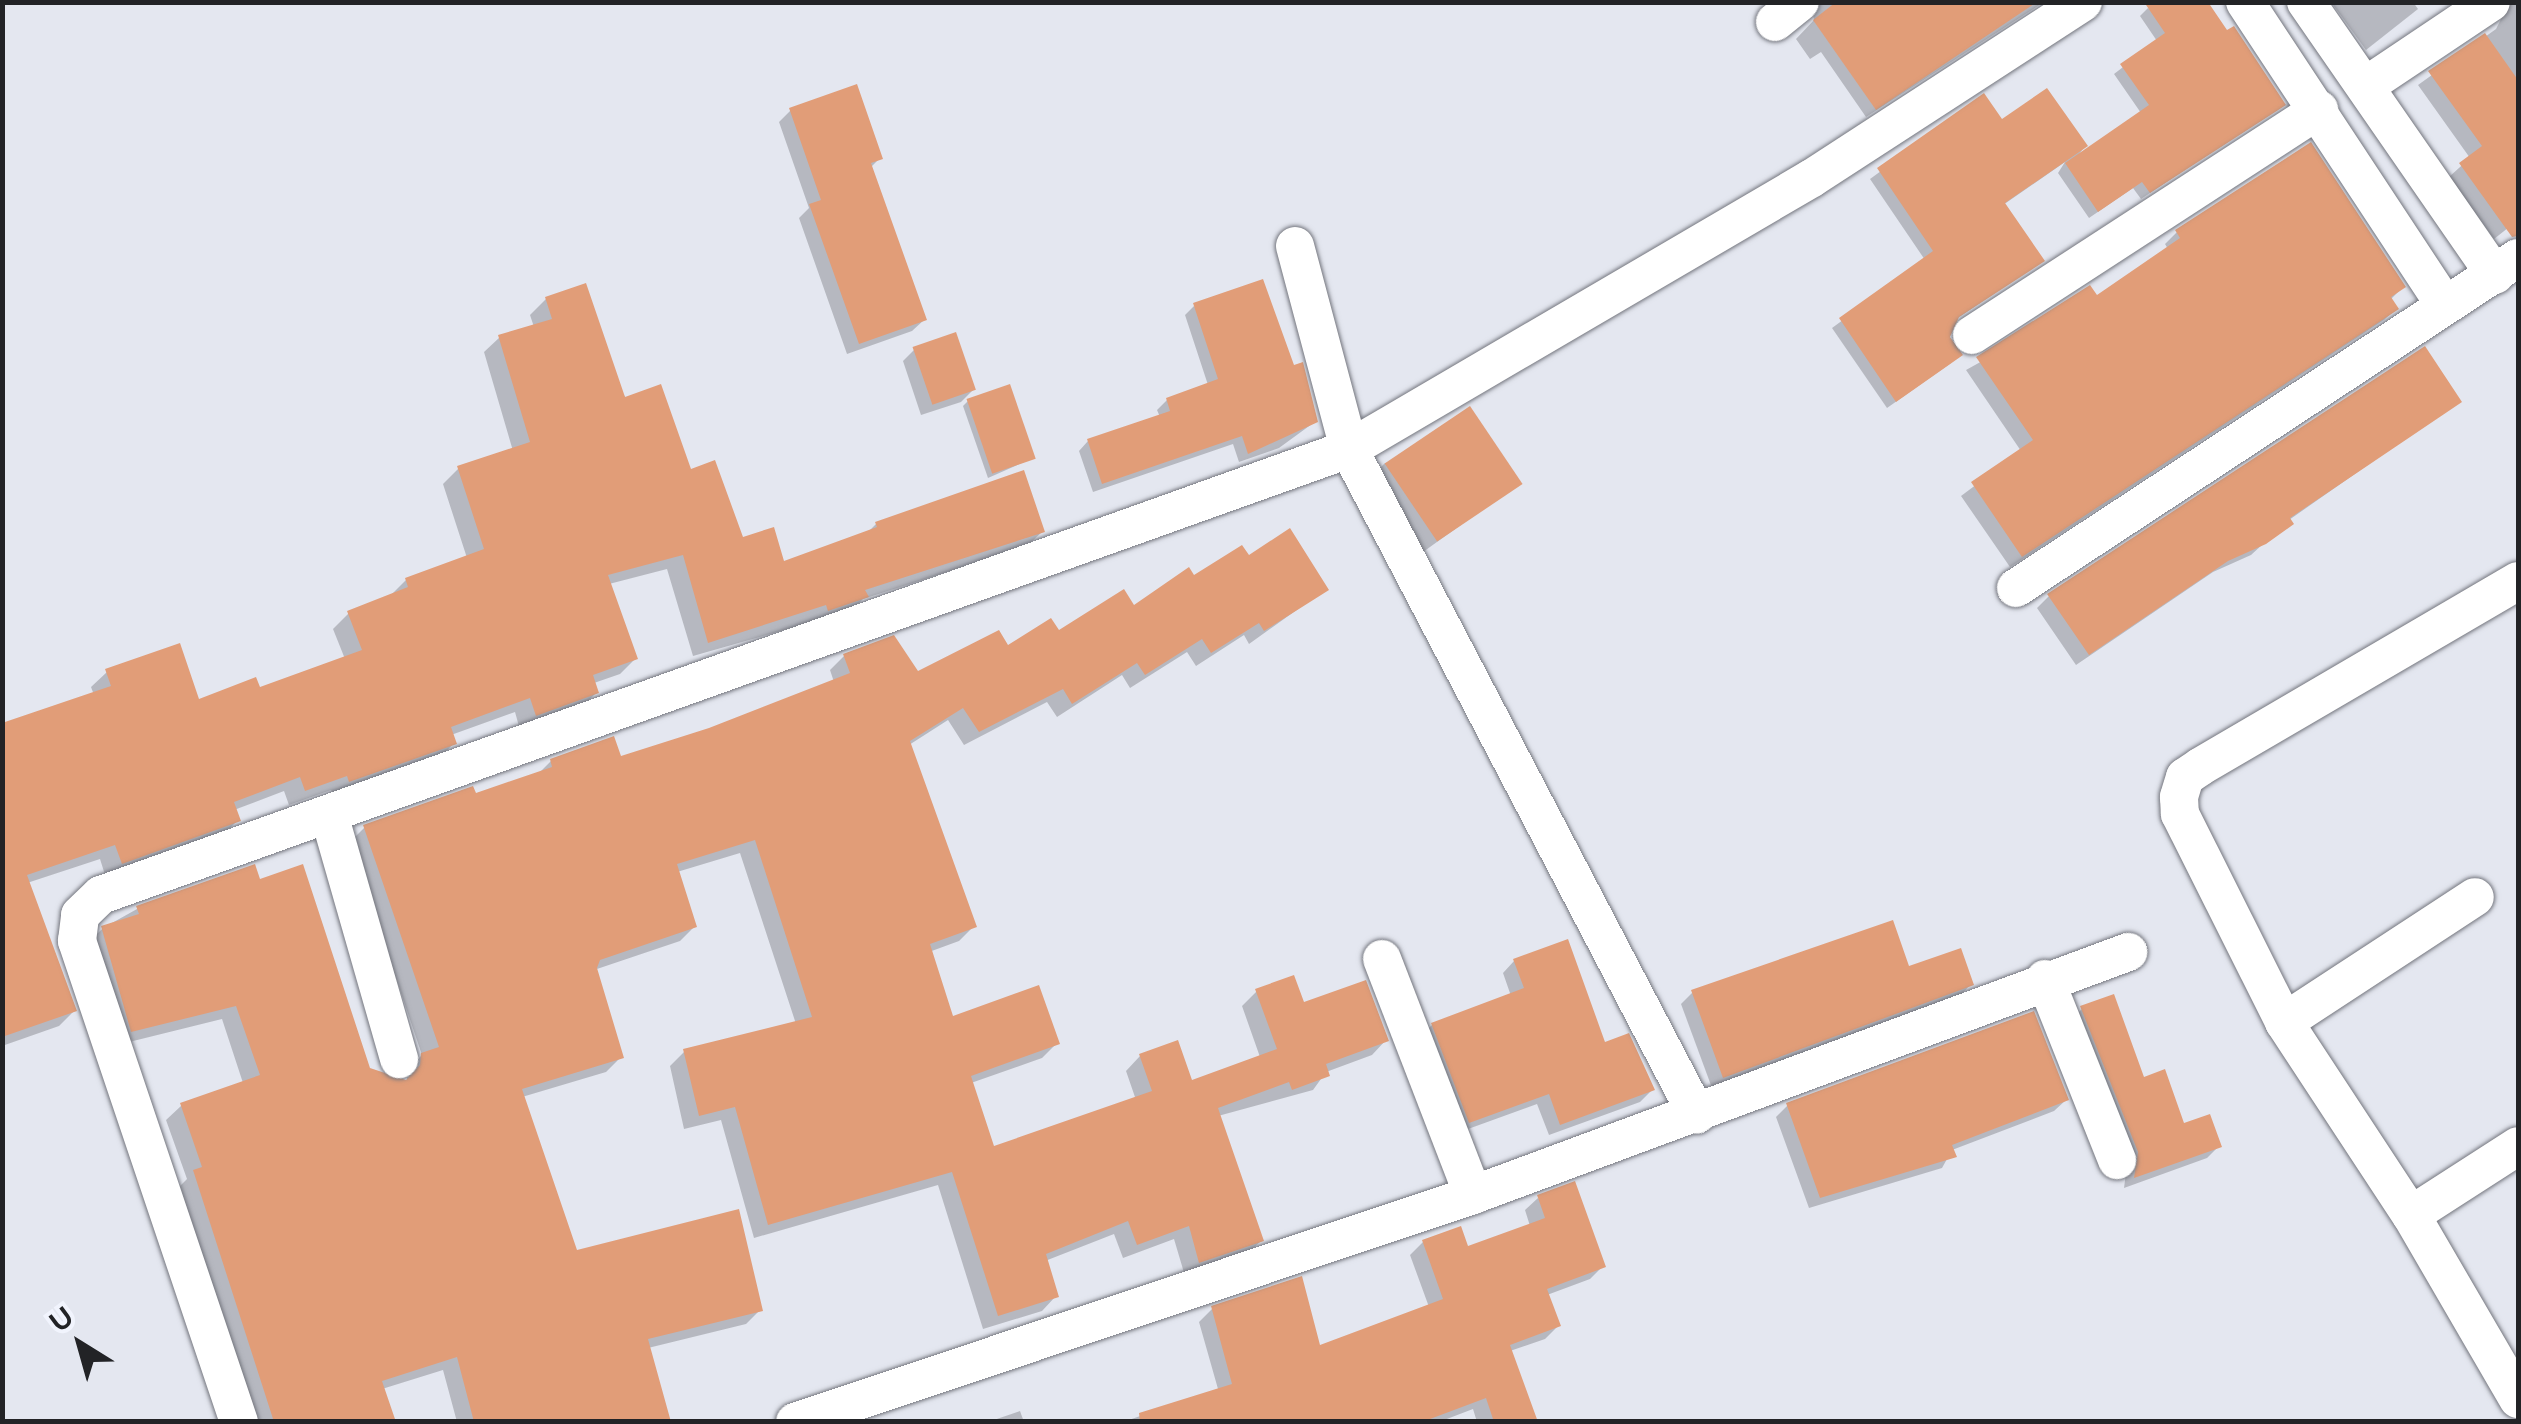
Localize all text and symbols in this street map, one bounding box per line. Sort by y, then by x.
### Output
north arrow [30,1294,130,1394]
text: U [43,1300,80,1339]

